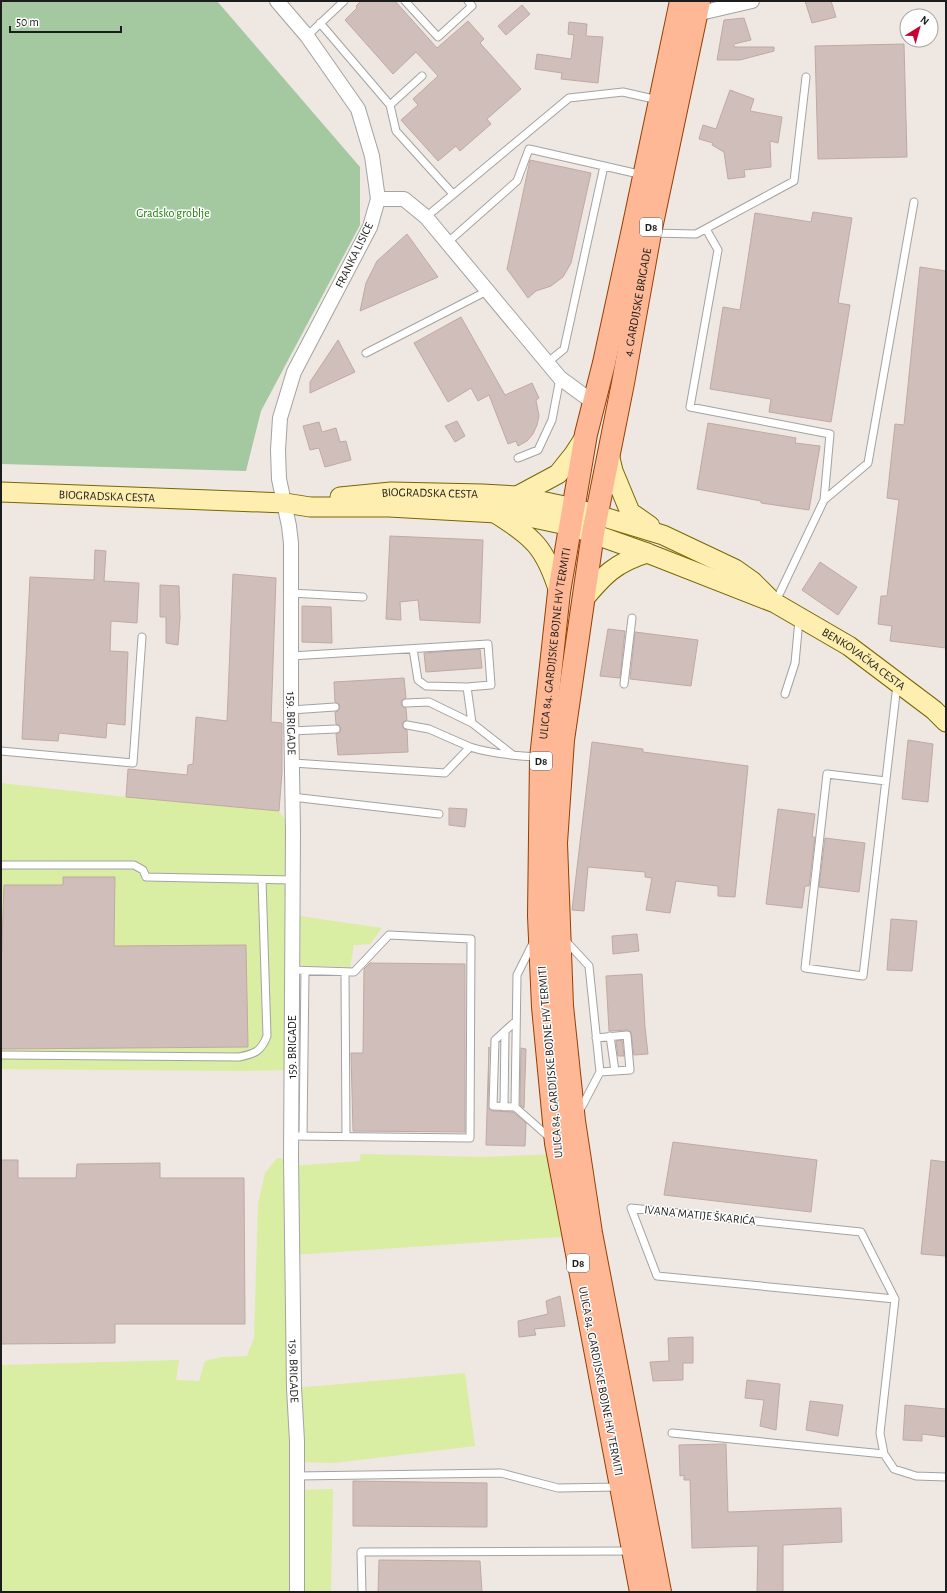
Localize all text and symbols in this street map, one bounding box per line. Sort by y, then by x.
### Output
scale bar [10,8,121,34]
north arrow [899,8,939,48]
text: N [918,14,931,27]
text: 50 m [16,16,39,28]
park label: Gradsko groblje [136,207,210,220]
road number: D8 [640,218,662,236]
street label: FRANKA LISICE [333,220,375,290]
street label: 4. GARDIJSKE BRIGADE [622,247,653,357]
street label: BIOGRADSKA CESTA [381,486,478,500]
street label: BIOGRADSKA CESTA [58,488,155,504]
street label: ULICA 84. GARDIJSKE BOJNE HV TERMITI [537,547,572,740]
street label: BENKOVAČKA CESTA [820,626,908,692]
street label: 159. BRIGADE [285,692,298,755]
road number: D8 [530,752,552,770]
street label: ULICA 84. GARDIJSKE BOJNE HV TERMITI [536,965,564,1159]
street label: 159. BRIGADE [286,1015,298,1079]
street label: IVANA MATIJE ŠKARIĆA [644,1202,756,1227]
road number: D8 [567,1254,589,1272]
street label: ULICA 84. GARDIJSKE BOJNE HV TERMITI [577,1285,625,1477]
street label: 159. BRIGADE [287,1339,301,1403]

